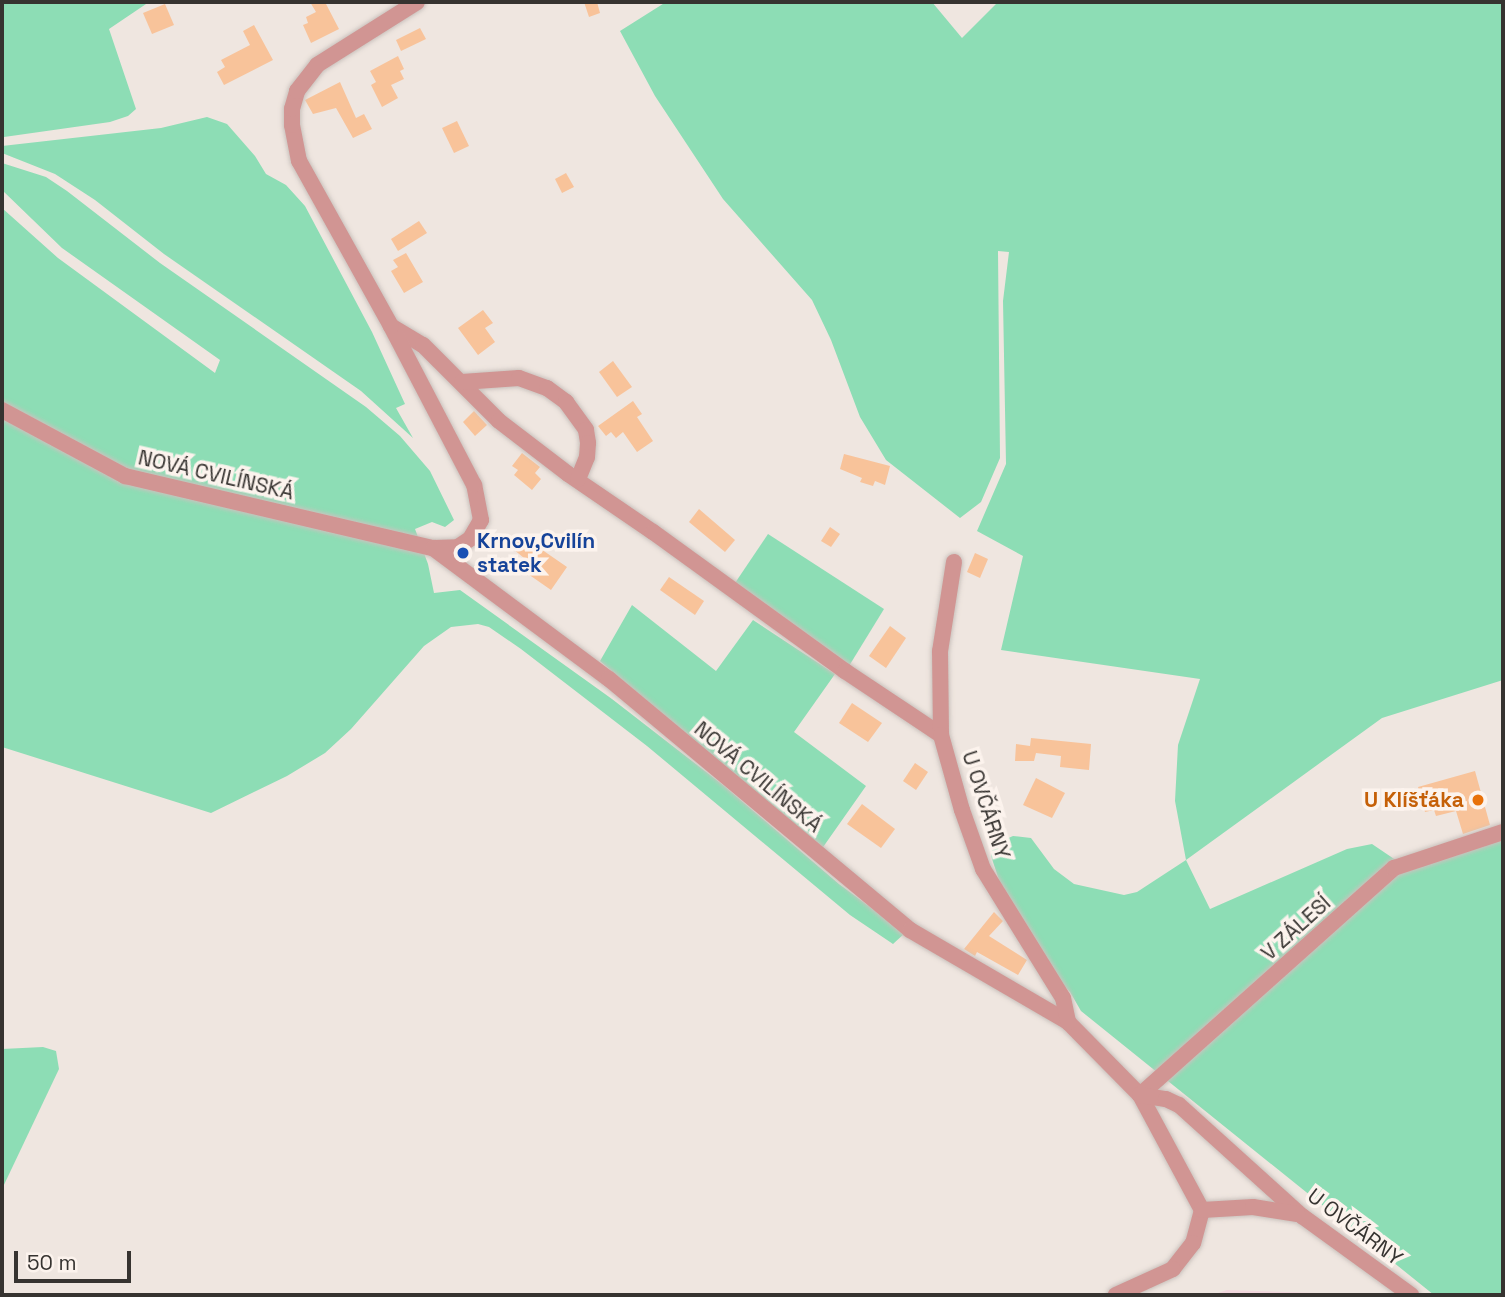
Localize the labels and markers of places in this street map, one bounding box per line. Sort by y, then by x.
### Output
place label: Krnov,Cvilín statek [477,528,595,578]
marker: Krnov,Cvilín statek [455,545,471,561]
place label: U Klíšťáka [1364,787,1464,813]
marker: U Klíšťáka [1470,792,1486,808]

